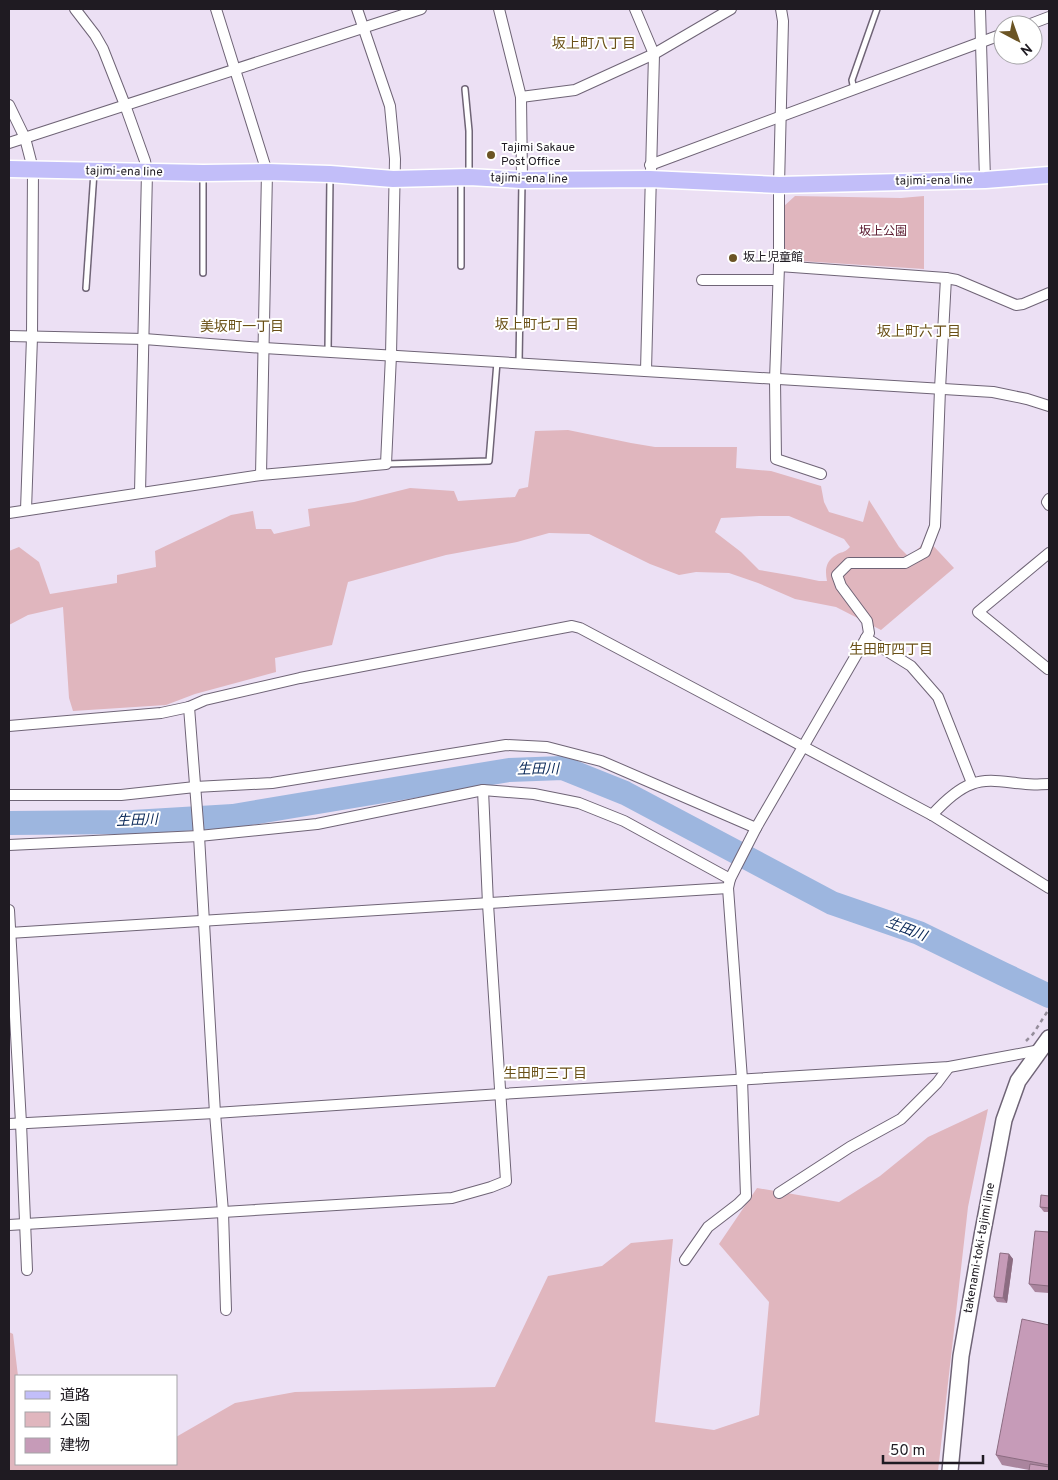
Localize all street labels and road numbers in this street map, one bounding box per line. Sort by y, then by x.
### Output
street label: tajimi-ena line [85,163,163,181]
street label: tajimi-ena line [490,170,568,188]
street label: tajimi-ena line [895,172,973,190]
street label: takenami-toki-tajimi line [961,1181,999,1315]

